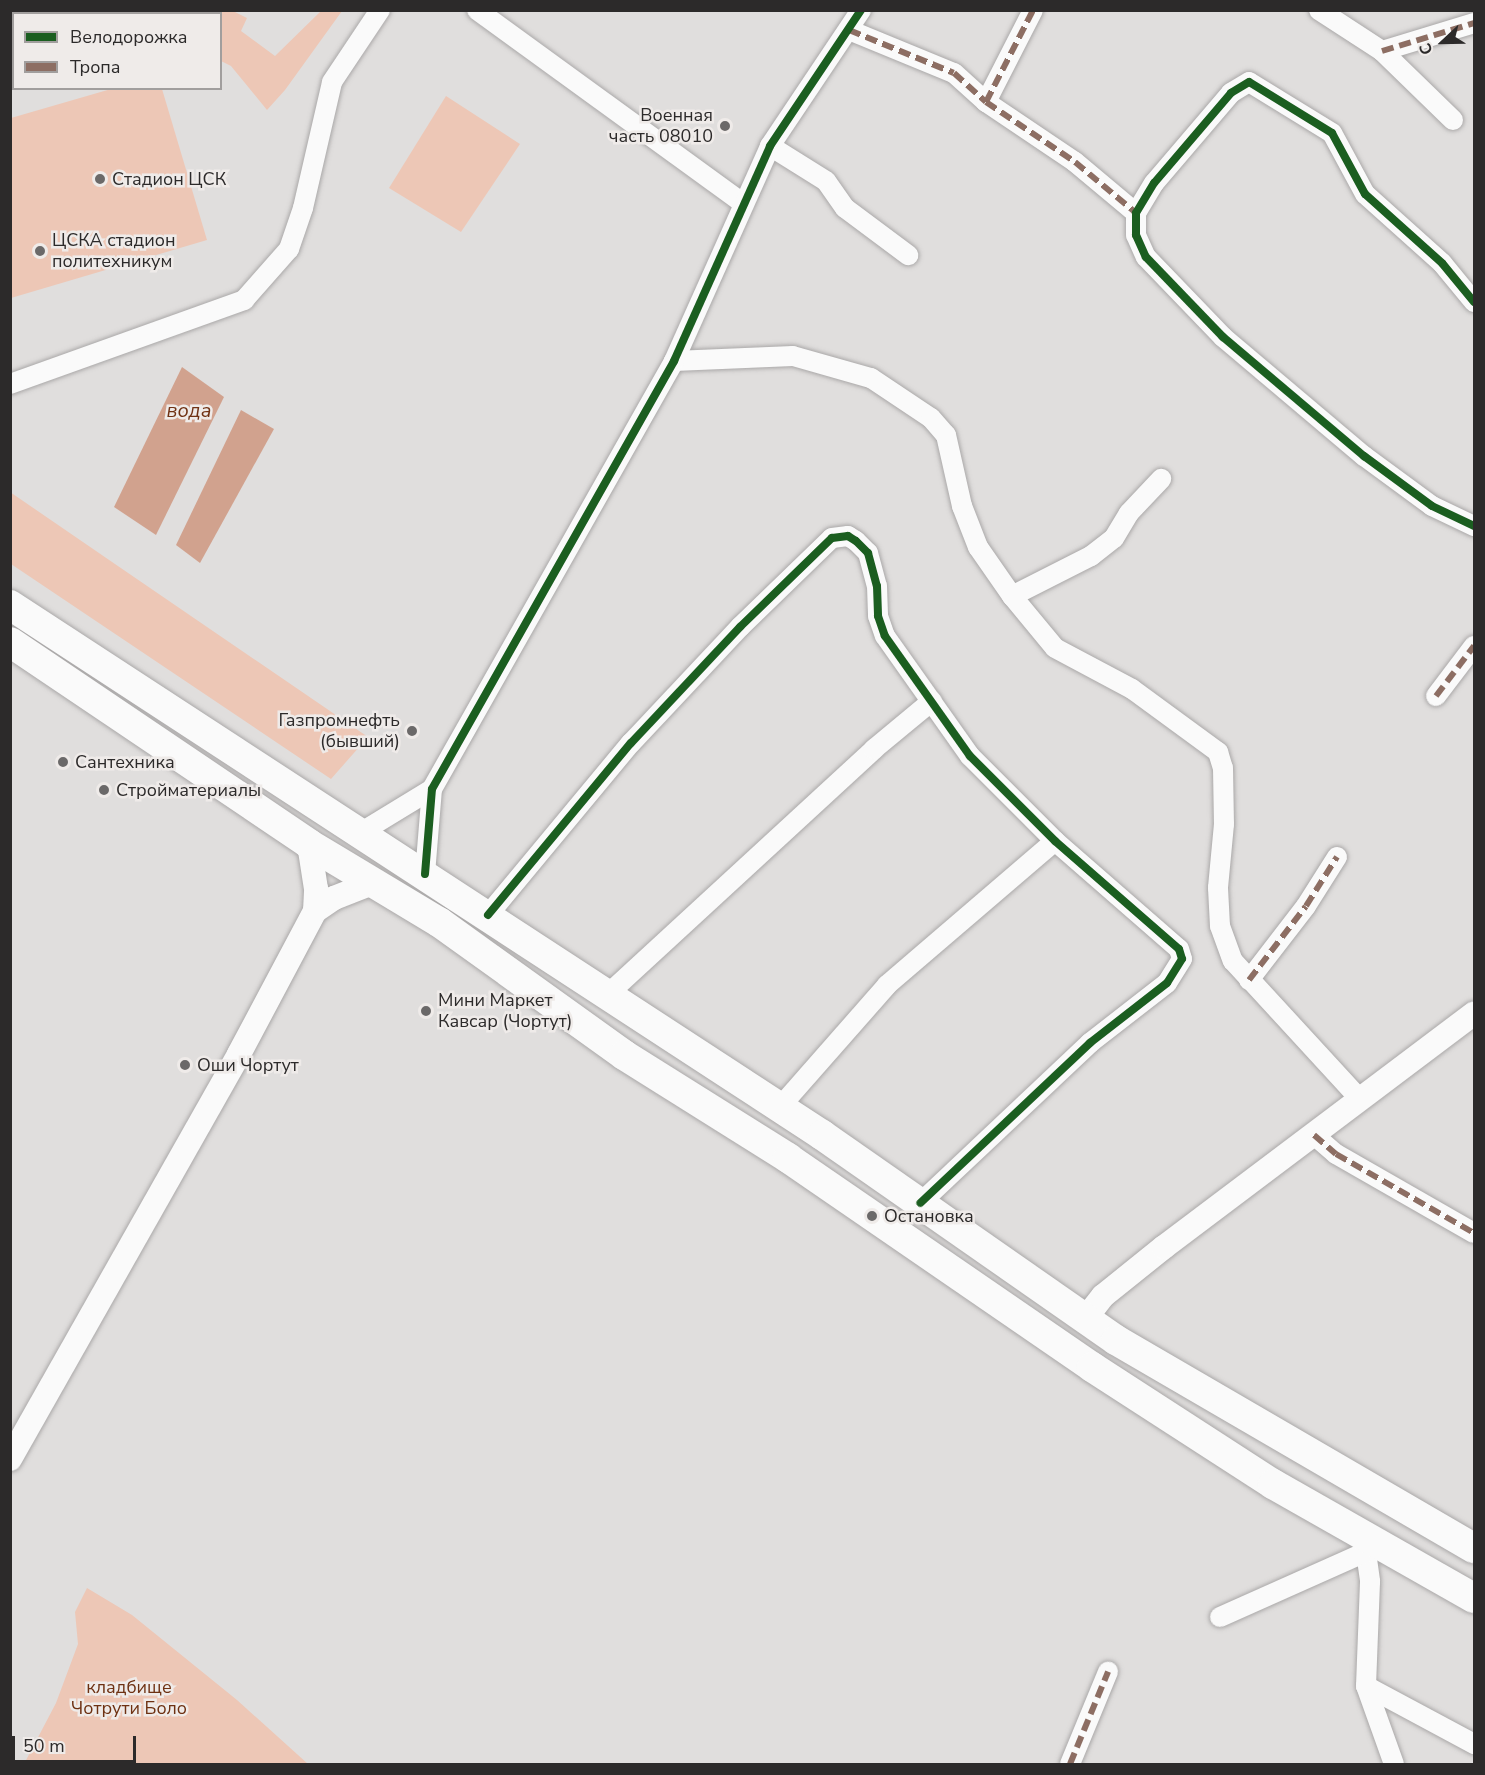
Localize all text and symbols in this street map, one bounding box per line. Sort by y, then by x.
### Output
legend [12,12,222,90]
north arrow [1413,12,1473,72]
text: Велодорожка [70,25,187,49]
text: С [1414,40,1439,58]
text: Тропа [70,55,121,79]
place label: Военная часть 08010 [609,105,713,148]
marker: Военная часть 08010 [718,119,732,133]
place label: Стадион ЦСК [112,168,226,190]
marker: Стадион ЦСК [93,172,107,186]
place label: ЦСКА стадион политехникум [52,230,175,272]
marker: ЦСКА стадион политехникум [33,244,47,258]
water label: вода [167,398,211,422]
place label: Газпромнефть (бывший) [279,710,400,752]
marker: Газпромнефть (бывший) [405,724,419,738]
place label: Сантехника [75,751,175,773]
marker: Сантехника [56,755,70,769]
place label: Стройматериалы [116,779,261,801]
marker: Стройматериалы [97,783,111,797]
place label: Мини Маркет Кавсар (Чортут) [438,990,573,1032]
marker: Мини Маркет Кавсар (Чортут) [419,1004,433,1018]
place label: Оши Чортут [197,1054,299,1076]
marker: Оши Чортут [178,1058,192,1072]
place label: Остановка [884,1205,974,1227]
marker: Остановка [865,1209,879,1223]
park label: кладбище Чотрути Боло [71,1677,187,1720]
scale bar [15,1724,140,1762]
text: 50 m [23,1734,65,1758]

